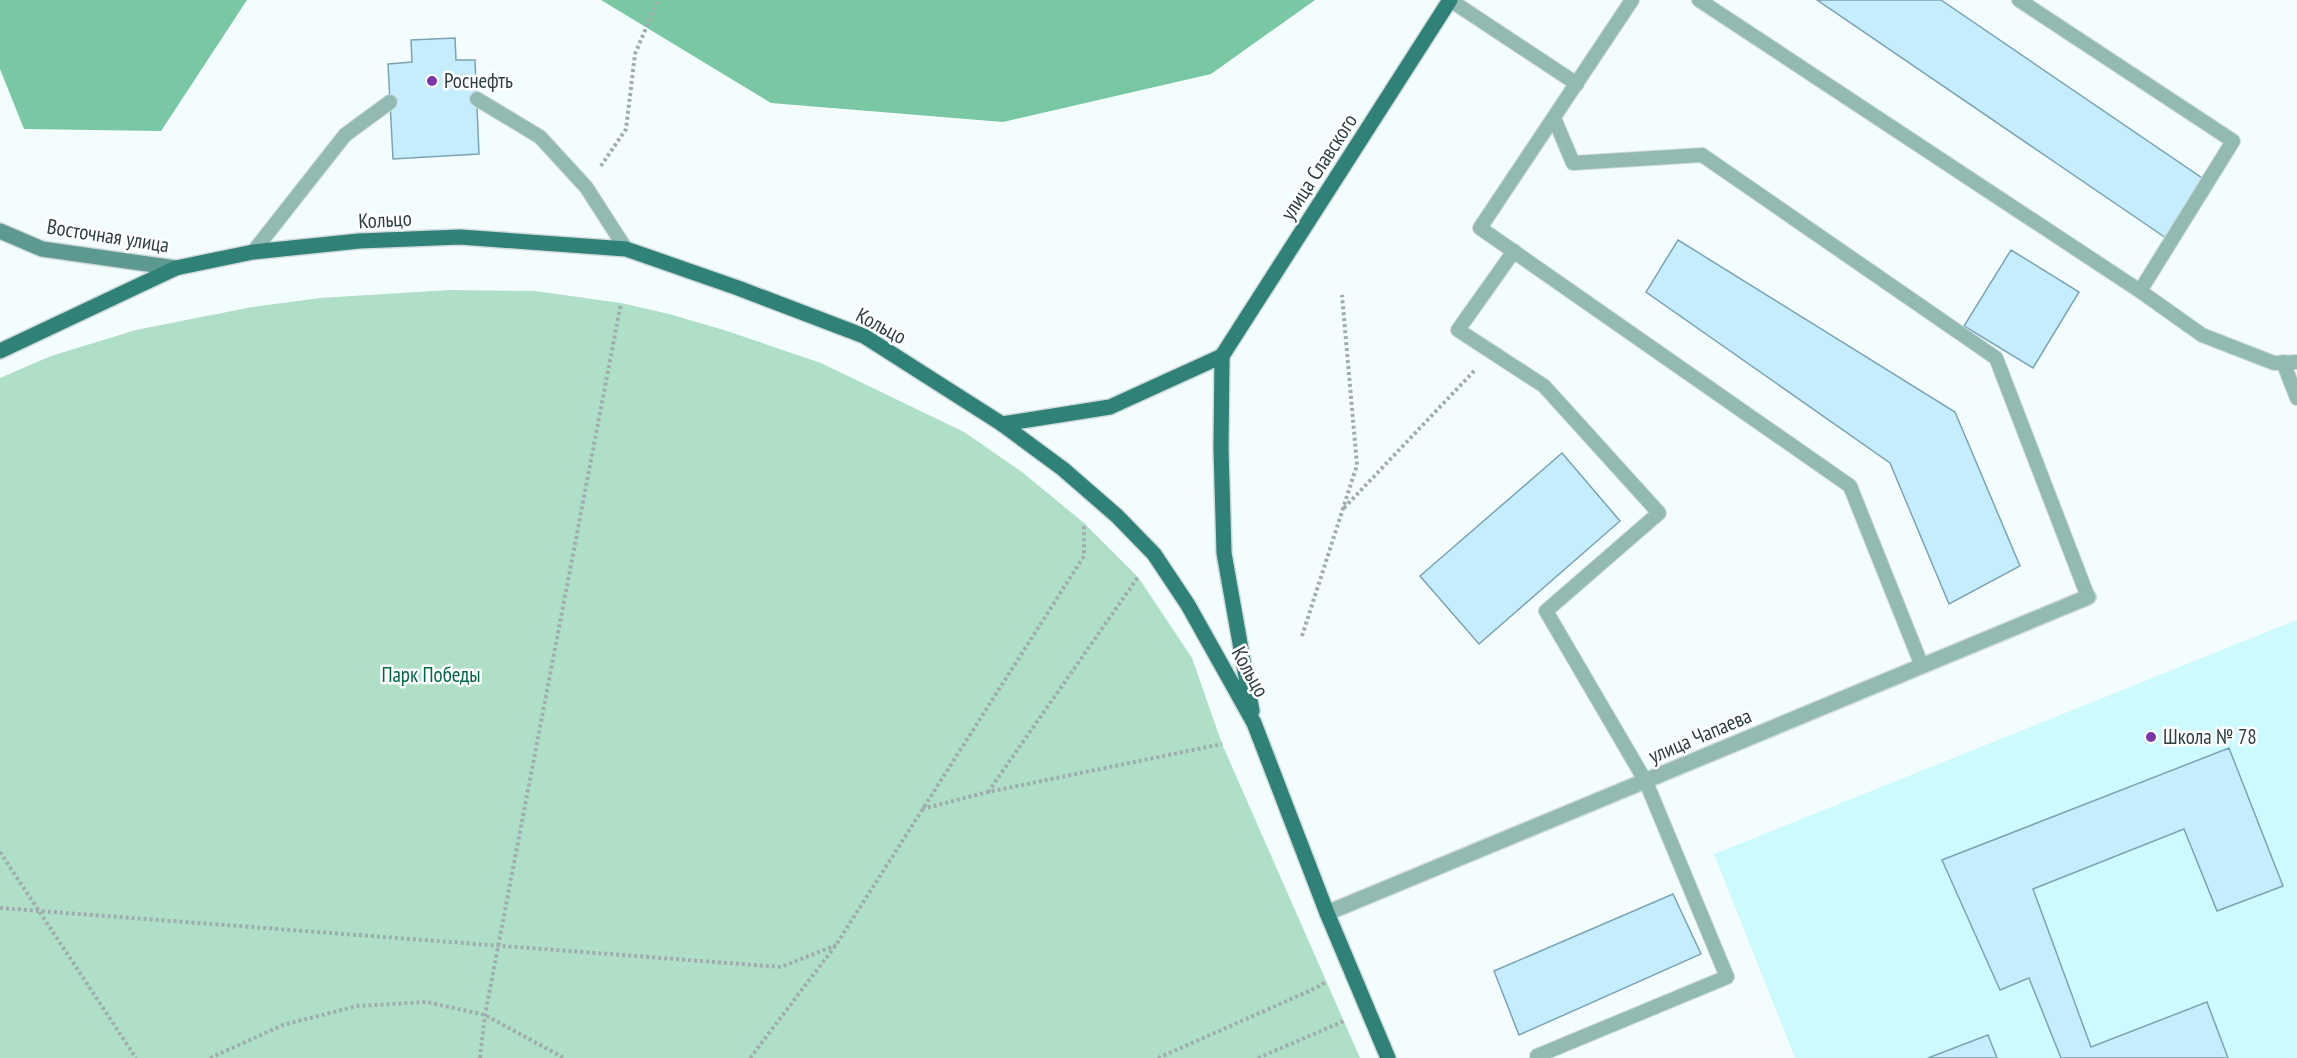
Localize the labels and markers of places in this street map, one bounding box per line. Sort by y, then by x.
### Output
place label: Роснефть [444,67,513,94]
marker: Роснефть [425,74,439,88]
place label: Школа № 78 [2163,723,2257,750]
marker: Школа № 78 [2144,730,2158,744]

